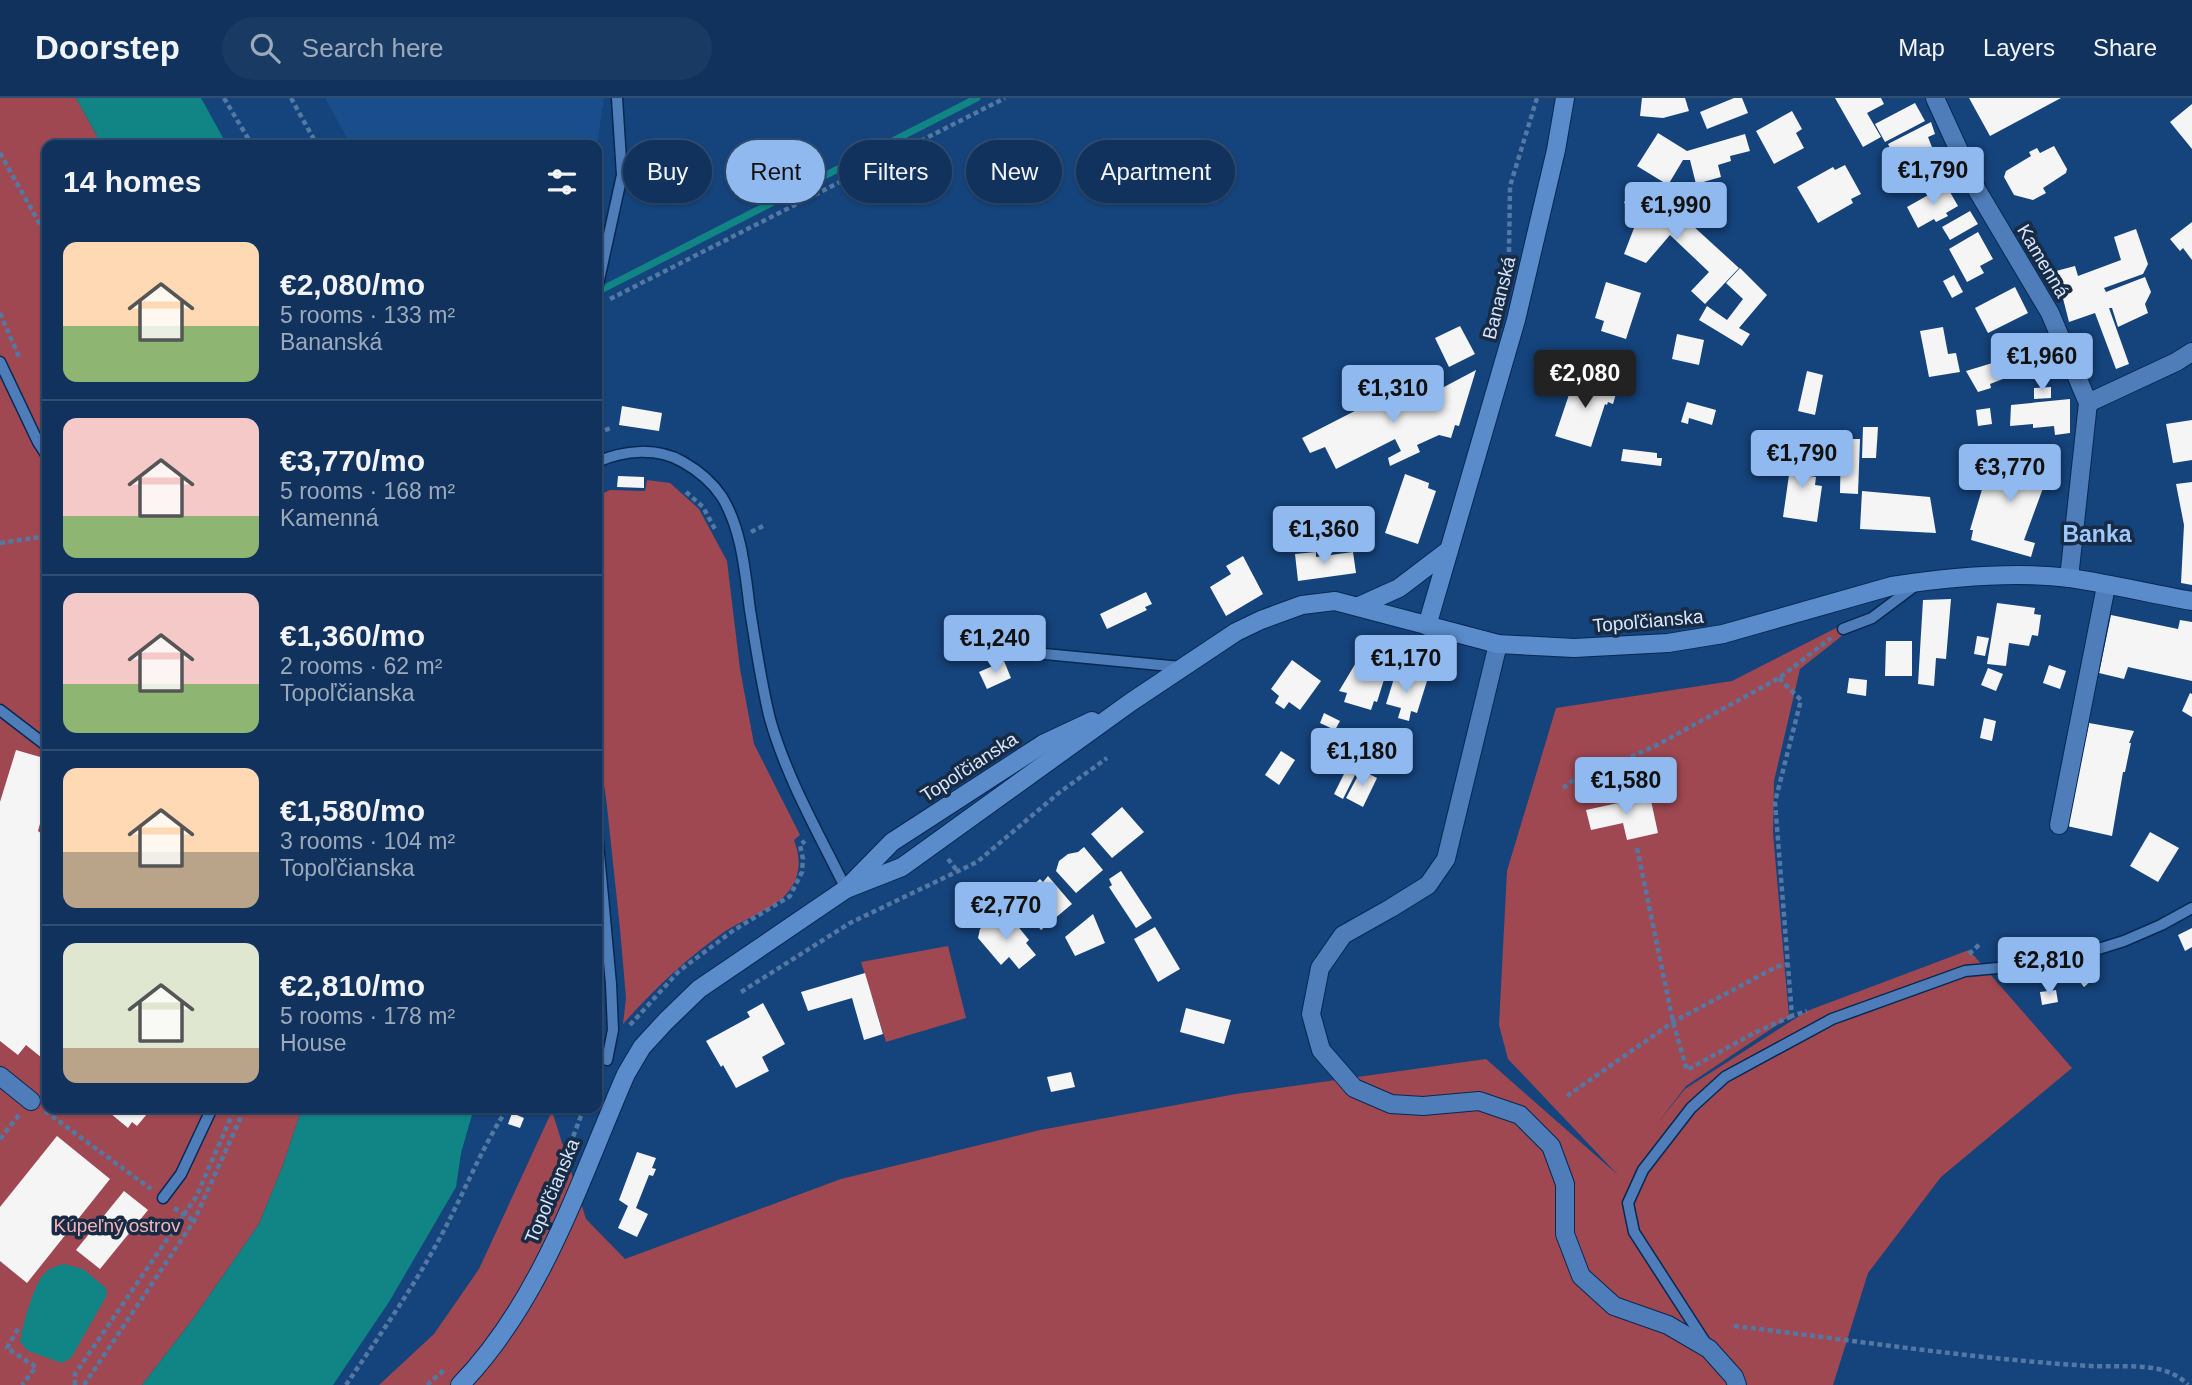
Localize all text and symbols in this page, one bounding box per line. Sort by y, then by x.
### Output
search box [222,17,712,80]
text: Doorstep [35,29,180,66]
icon: search [246,29,284,67]
text: Search here [302,33,444,63]
text: Map [1898,34,1945,61]
text: Layers [1983,34,2055,61]
text: Share [2093,34,2157,61]
chip: Buy [623,140,712,203]
chip: Rent [726,140,825,203]
chip: Filters [839,140,952,203]
chip: New [966,140,1062,203]
chip: Apartment [1076,140,1235,203]
pin: €1,790 [1876,148,1990,207]
text: €1,790 [1898,157,1968,183]
icon: filters [543,163,581,201]
text: 14 homes [63,165,201,198]
pin: €1,990 [1619,183,1733,242]
text: €1,990 [1641,192,1711,218]
street label: Kamenná [2013,221,2073,302]
street label: Bananská [1479,254,1520,342]
text: €2,080/mo [280,268,425,301]
icon: home [119,270,203,354]
text: 5 rooms · 133 m² [280,302,455,328]
text: Bananská [280,329,382,355]
pin: €1,960 [1985,334,2099,393]
text: €1,960 [2007,343,2077,369]
pin: €2,080 [1528,350,1642,410]
text: €2,080 [1550,360,1620,386]
pin: €1,310 [1336,366,1450,425]
text: €1,310 [1358,375,1428,401]
pin: €1,790 [1745,430,1859,490]
text: €1,790 [1767,440,1837,466]
text: €3,770/mo [280,444,425,477]
pin: €3,770 [1953,444,2067,504]
icon: home [119,446,203,530]
text: €3,770 [1975,454,2045,480]
text: 5 rooms · 168 m² [280,478,455,504]
text: Kamenná [280,505,378,531]
pin: €1,360 [1267,506,1381,566]
text: €1,360 [1289,516,1359,542]
district label: Banka [2062,521,2132,547]
street label: Topoľčianska [1592,606,1705,636]
pin: €1,240 [938,616,1052,675]
text: €1,360/mo [280,619,425,652]
icon: home [119,621,203,705]
text: €1,240 [960,625,1030,651]
pin: €1,170 [1349,636,1463,695]
text: €1,170 [1371,645,1441,671]
text: 2 rooms · 62 m² [280,653,442,679]
text: Topoľčianska [280,680,415,706]
street label: Topoľčianska [917,728,1022,806]
pin: €1,180 [1305,728,1419,788]
text: €1,180 [1327,738,1397,764]
pin: €1,580 [1569,758,1683,817]
text: €1,580 [1591,767,1661,793]
text: €1,580/mo [280,794,425,827]
icon: home [119,796,203,880]
text: 3 rooms · 104 m² [280,828,455,854]
text: Topoľčianska [280,855,415,881]
pin: €2,770 [949,882,1063,942]
text: €2,770 [971,892,1041,918]
pin: €2,810 [1992,937,2106,997]
text: €2,810 [2014,947,2084,973]
text: €2,810/mo [280,969,425,1002]
icon: home [119,971,203,1055]
text: 5 rooms · 178 m² [280,1003,455,1029]
text: House [280,1030,346,1056]
street label: Topoľčianska [521,1135,584,1246]
park label: Kúpeľný ostrov [54,1215,181,1236]

